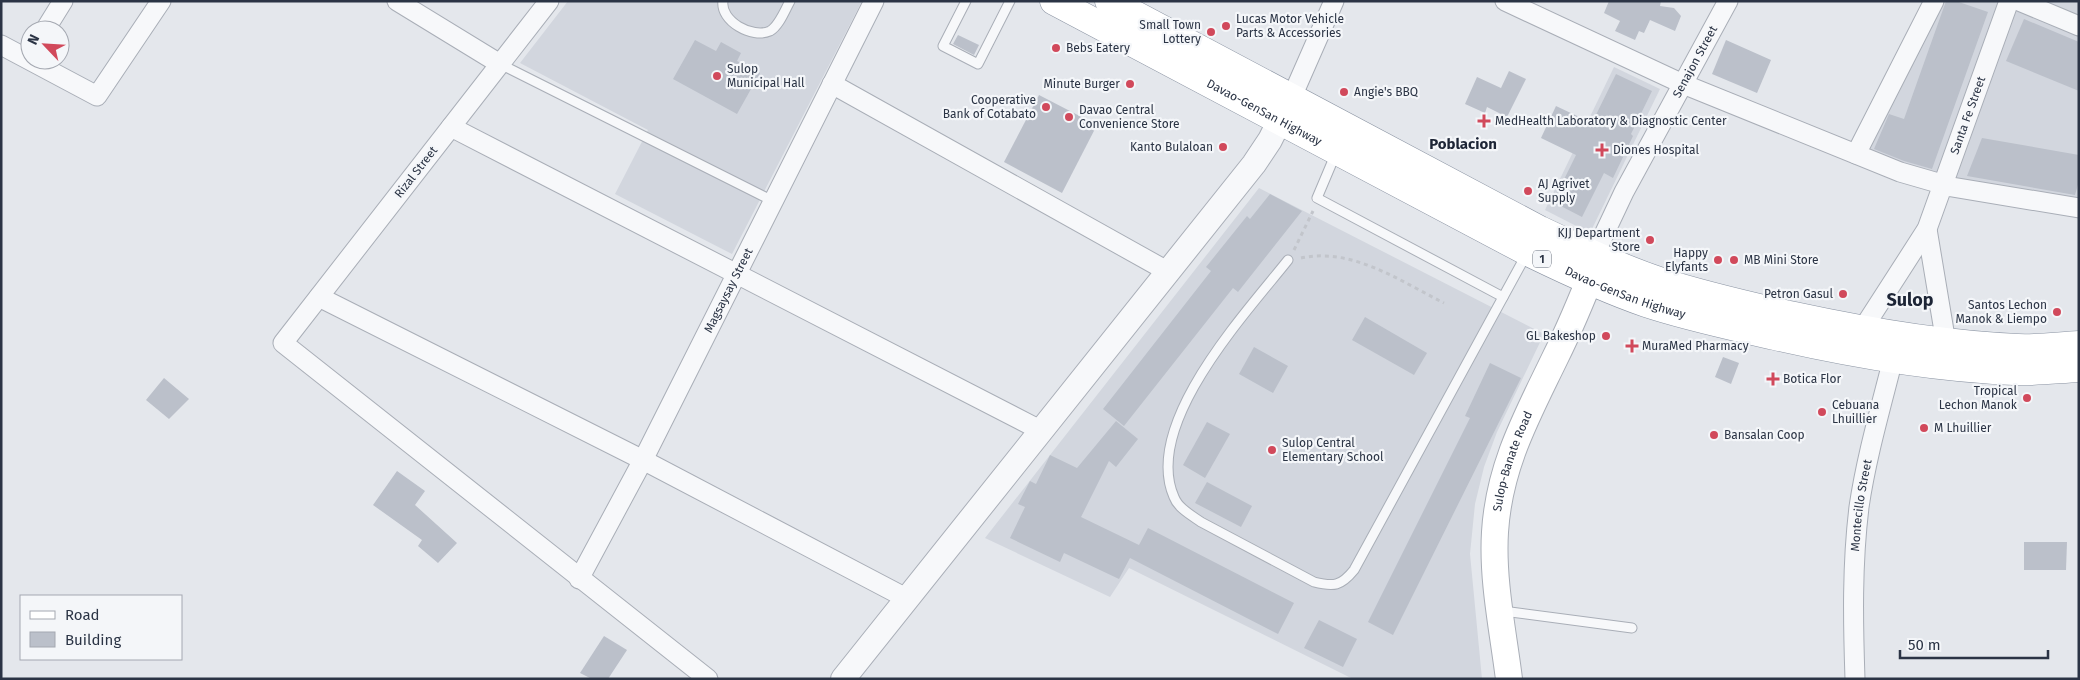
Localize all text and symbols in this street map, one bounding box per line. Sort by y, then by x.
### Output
place label: Lucas Motor Vehicle Parts & Accessories [1236,12,1344,40]
place label: Small Town Lottery [1139,18,1201,46]
north arrow [20,20,70,70]
marker: Lucas Motor Vehicle Parts & Accessories [1220,20,1232,32]
street label: Senajon Street [1670,23,1721,100]
marker: Small Town Lottery [1205,26,1217,38]
text: N [24,32,43,48]
place label: Bebs Eatery [1066,41,1130,55]
marker: Bebs Eatery [1050,42,1062,54]
place label: Sulop Municipal Hall [727,62,805,90]
marker: Sulop Municipal Hall [711,70,723,82]
street label: Santa Fe Street [1947,74,1989,156]
street label: Davao-GenSan Highway [1204,76,1324,149]
place label: Minute Burger [1043,77,1120,91]
marker: Minute Burger [1124,78,1136,90]
place label: Angie's BBQ [1354,85,1418,99]
marker: Angie's BBQ [1338,86,1350,98]
place label: Cooperative Bank of Cotabato [943,93,1036,121]
marker: Cooperative Bank of Cotabato [1040,101,1052,113]
place label: Davao Central Convenience Store [1079,103,1180,131]
marker: Davao Central Convenience Store [1063,111,1075,123]
marker: MedHealth Laboratory & Diagnostic Center [1477,114,1491,128]
place label: MedHealth Laboratory & Diagnostic Center [1495,114,1727,128]
district label: Poblacion [1429,135,1497,153]
place label: Kanto Bulaloan [1130,140,1213,154]
marker: Kanto Bulaloan [1217,141,1229,153]
street label: Rizal Street [392,143,441,200]
marker: Diones Hospital [1595,143,1609,157]
place label: Diones Hospital [1613,143,1699,157]
place label: AJ Agrivet Supply [1538,177,1590,205]
marker: AJ Agrivet Supply [1522,185,1534,197]
place label: KJJ Department Store [1558,226,1641,254]
marker: KJJ Department Store [1644,234,1656,246]
street label: Magsaysay Street [701,245,756,335]
place label: Happy Elyfants [1665,246,1708,274]
road number: 1 [1533,250,1551,268]
place label: MB Mini Store [1744,253,1819,267]
marker: Happy Elyfants [1712,254,1724,266]
marker: MB Mini Store [1728,254,1740,266]
street label: Davao-GenSan Highway [1563,264,1687,321]
place label: Petron Gasul [1764,287,1833,301]
marker: Petron Gasul [1837,288,1849,300]
district label: Sulop [1886,289,1934,311]
place label: Santos Lechon Manok & Liempo [1956,298,2047,326]
marker: Santos Lechon Manok & Liempo [2051,306,2063,318]
place label: GL Bakeshop [1526,329,1596,343]
marker: GL Bakeshop [1600,330,1612,342]
place label: MuraMed Pharmacy [1642,339,1749,353]
marker: MuraMed Pharmacy [1626,340,1638,352]
place label: Botica Flor [1783,372,1842,386]
marker: Botica Flor [1767,373,1779,385]
place label: Tropical Lechon Manok [1939,384,2018,412]
marker: Tropical Lechon Manok [2021,392,2033,404]
place label: Cebuana Lhuillier [1832,398,1879,426]
marker: Cebuana Lhuillier [1816,406,1828,418]
street label: Sulop-Banate Road [1490,409,1535,513]
place label: M Lhuillier [1934,421,1992,435]
marker: M Lhuillier [1918,422,1930,434]
place label: Bansalan Coop [1724,428,1805,442]
marker: Bansalan Coop [1708,429,1720,441]
place label: Sulop Central Elementary School [1282,436,1384,464]
marker: Sulop Central Elementary School [1266,444,1278,456]
street label: Montecillo Street [1848,457,1875,552]
legend [20,595,182,660]
text: Road [65,606,100,624]
scale bar [1900,628,2048,660]
text: Building [65,631,121,649]
text: 50 m [1908,636,1941,654]

